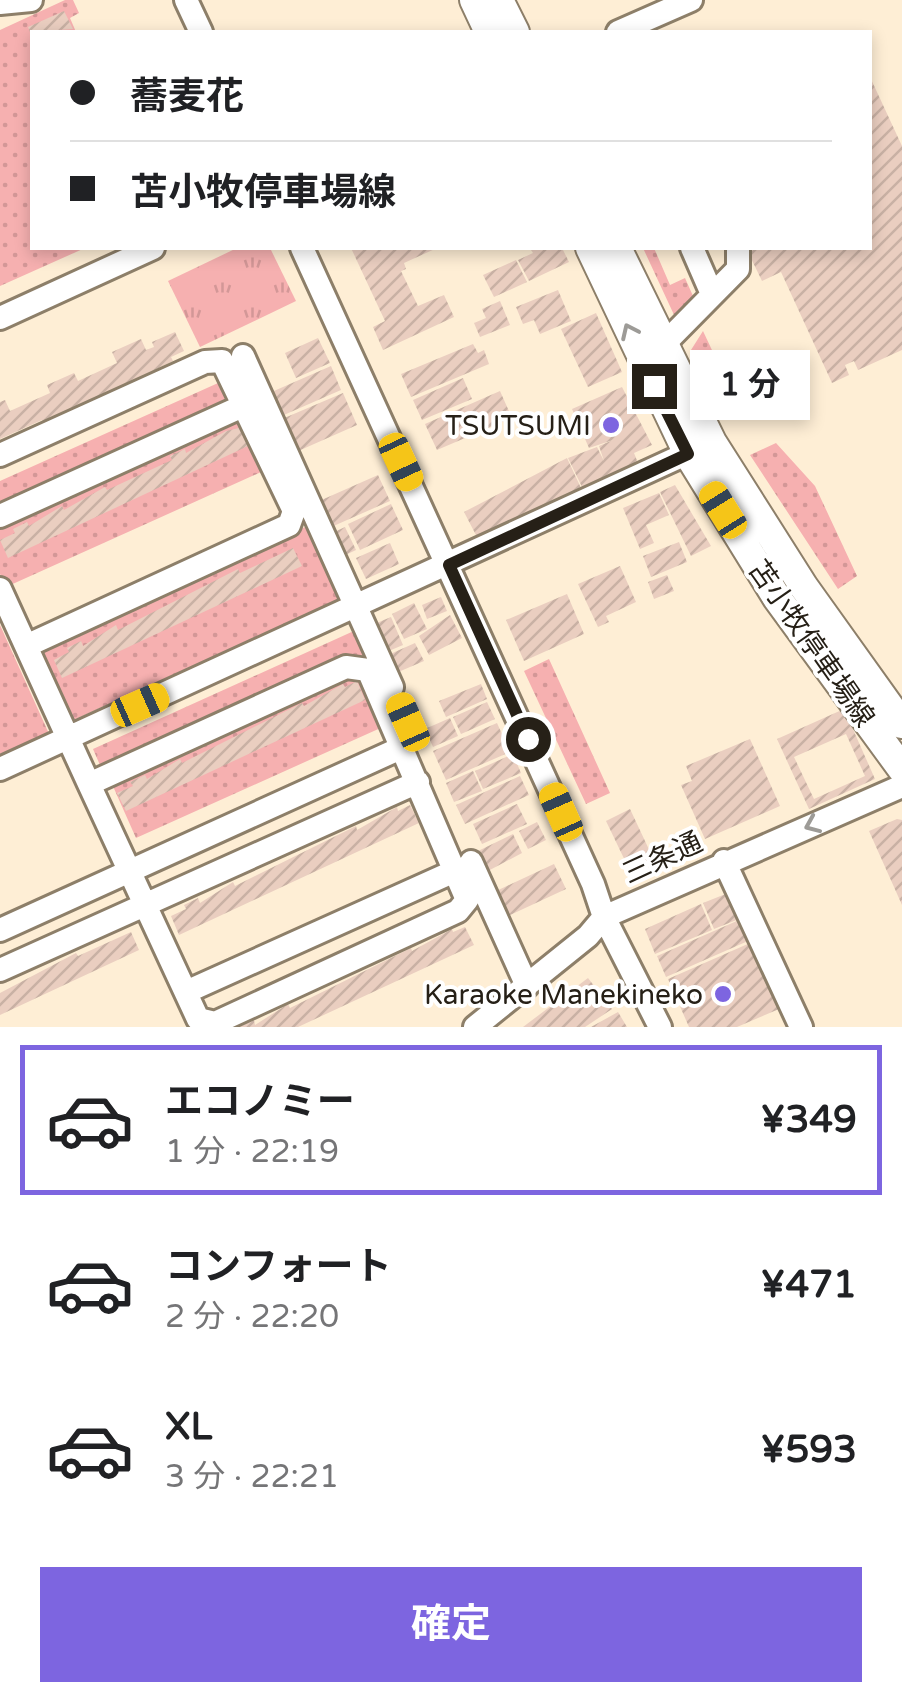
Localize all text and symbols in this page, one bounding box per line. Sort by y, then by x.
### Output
text: 蕎麦花 [130,74,244,120]
text: 苫小牧停車場線 [130,170,396,216]
one-way arrow [621,323,641,341]
callout: 1 分 [689,351,809,421]
route end [632,364,677,409]
text: 1 分 [720,366,780,404]
place label: TSUTSUMI [445,409,591,443]
marker: TSUTSUMI [600,414,622,436]
car [375,428,427,496]
car [694,477,752,543]
street label: 苫小牧停車場線 [741,554,881,734]
car [106,679,174,731]
car [382,688,434,756]
route start [506,717,551,762]
car [535,778,587,846]
one-way arrow [804,813,822,833]
street label: 三条通 [617,825,708,891]
place label: Karaoke Manekineko [424,978,703,1012]
marker: Karaoke Manekineko [712,983,734,1005]
icon: car [45,1075,135,1165]
text: エコノミー [165,1079,355,1125]
text: ¥349 [760,1097,857,1143]
text: 1 分 · 22:19 [165,1133,339,1171]
icon: car [45,1240,135,1330]
text: コンフォート [165,1244,392,1290]
text: ¥471 [760,1262,857,1308]
text: 2 分 · 22:20 [165,1298,339,1336]
text: XL [165,1404,212,1450]
icon: car [45,1405,135,1495]
text: ¥593 [760,1427,857,1473]
text: 3 分 · 22:21 [165,1458,339,1496]
button: 確定 [40,1567,862,1682]

